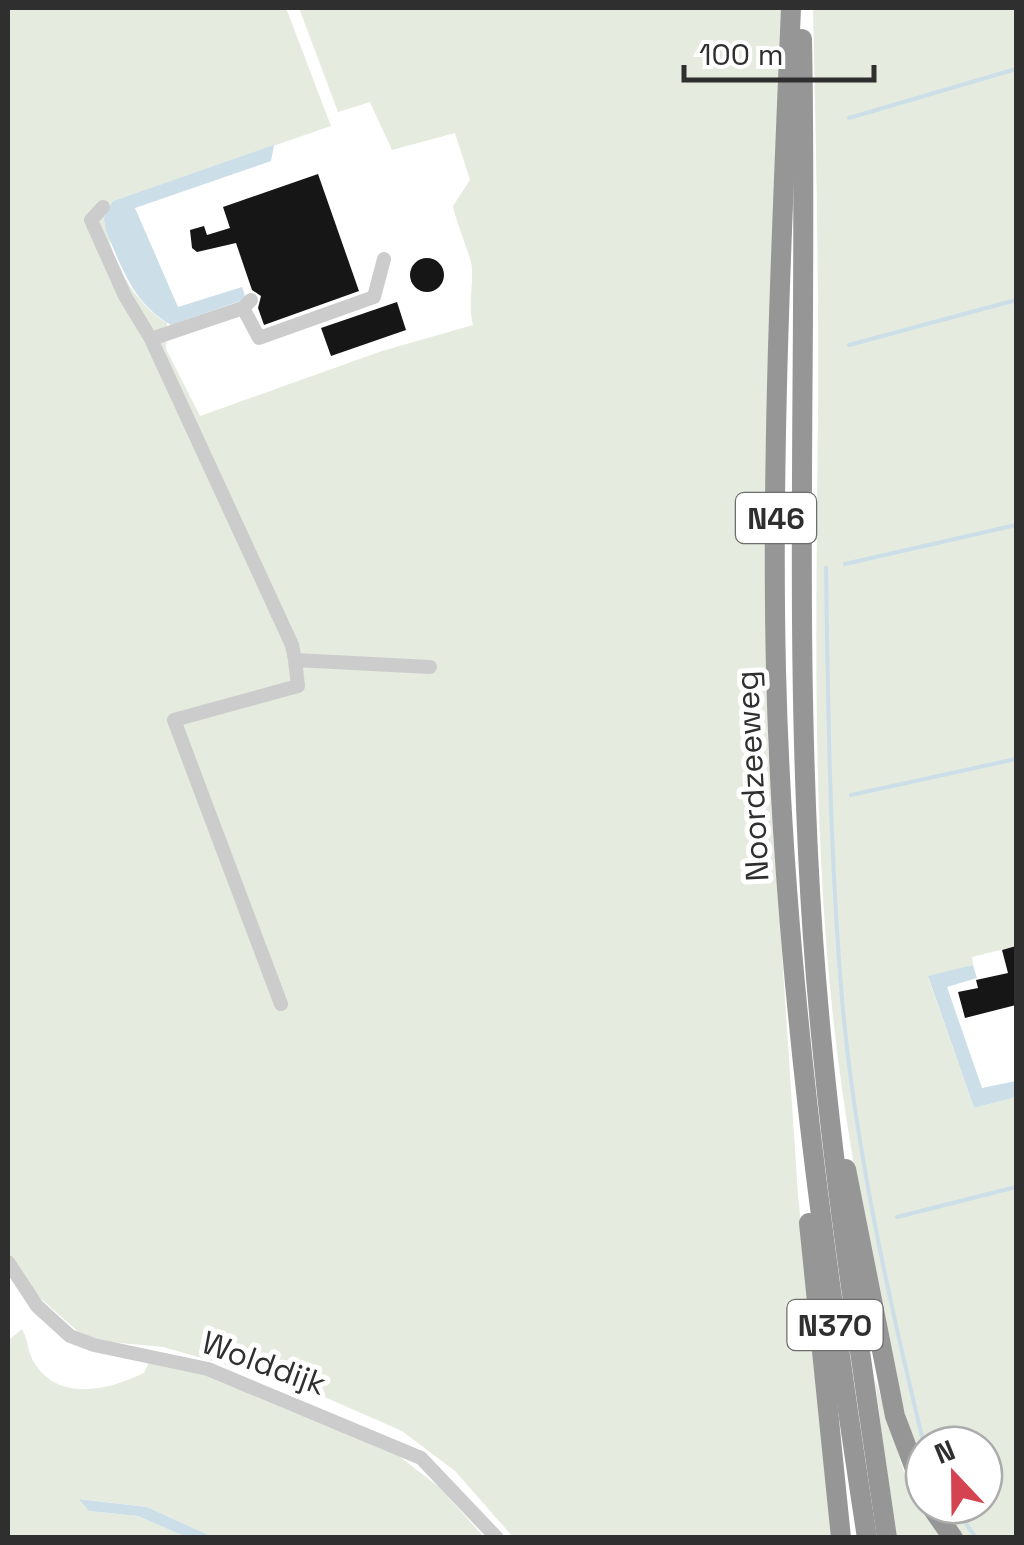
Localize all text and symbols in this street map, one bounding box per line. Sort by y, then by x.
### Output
scale bar [684,20,874,82]
text: 100 m [699,35,784,74]
road number: N46 [736,493,816,543]
street label: Noordzeeweg [726,669,778,883]
road number: N370 [788,1300,882,1350]
street label: Wolddijk [196,1322,332,1404]
north arrow [904,1425,1004,1525]
text: N [929,1432,960,1472]

